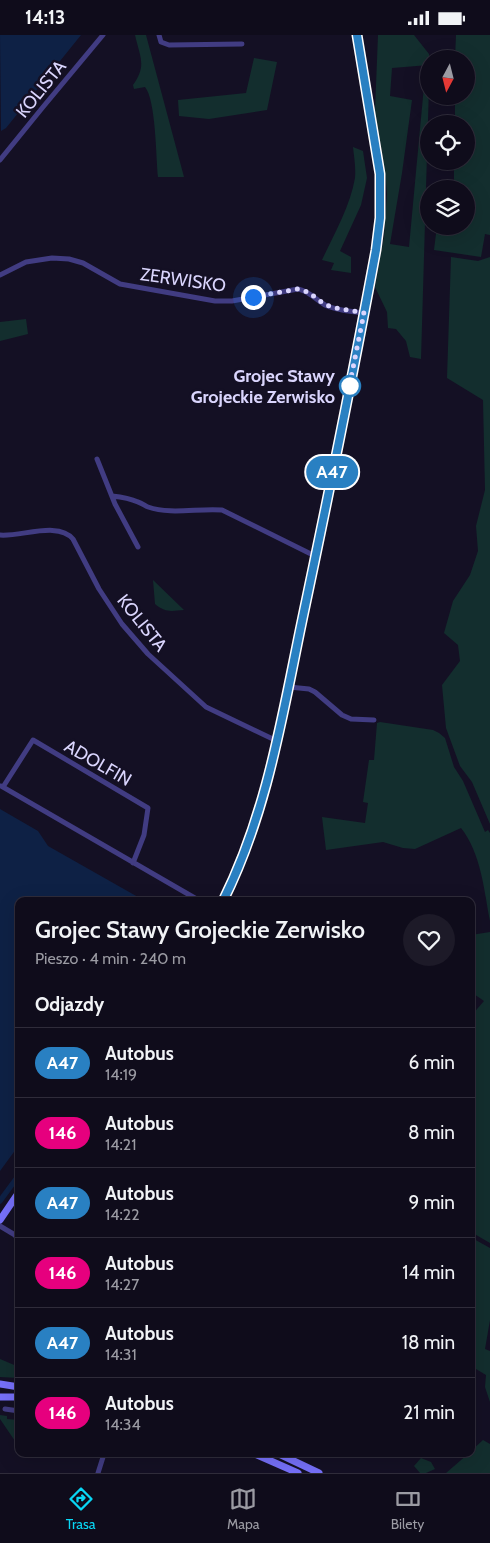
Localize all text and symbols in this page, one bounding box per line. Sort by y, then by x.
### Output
text: 14:13 [25,6,65,29]
north arrow [420,50,475,105]
map controls [420,50,475,235]
street label: KOLISTA [11,56,71,122]
button: locate [420,115,475,170]
button: layers [420,180,475,235]
street label: ZERWISKO [139,263,227,297]
your location [241,285,266,310]
place label: Grojec Stawy Grojeckie Zerwisko [191,365,335,408]
marker: Grojec Stawy Grojeckie Zerwisko [339,375,361,397]
line badge: A47 [303,456,361,488]
text: A47 [316,461,348,483]
street label: KOLISTA [112,590,172,656]
street label: ADOLFIN [61,735,135,791]
button: heart [403,914,455,966]
text: Grojec Stawy Grojeckie Zerwisko [35,915,365,944]
text: Pieszo · 4 min · 240 m [35,949,186,968]
text: Odjazdy [35,993,104,1016]
text: Autobus [105,1042,174,1065]
text: 6 min [409,1051,455,1074]
text: A47 [47,1052,78,1074]
text: 14:19 [105,1065,137,1084]
text: Autobus [105,1112,174,1135]
text: 8 min [408,1121,455,1144]
text: 146 [49,1122,76,1144]
text: 14:21 [105,1135,136,1154]
text: Autobus [105,1182,174,1205]
text: 9 min [409,1191,455,1214]
text: A47 [47,1192,78,1214]
text: 14:22 [105,1205,140,1224]
text: Autobus [105,1252,174,1275]
text: 14 min [402,1261,455,1284]
text: 146 [49,1262,76,1284]
text: 14:27 [105,1275,139,1294]
text: Autobus [105,1322,174,1345]
text: 18 min [402,1331,455,1354]
text: A47 [47,1332,78,1354]
text: 14:31 [105,1345,137,1364]
text: Autobus [105,1392,174,1415]
text: 21 min [403,1401,455,1424]
text: 146 [49,1402,76,1424]
text: 14:34 [105,1415,141,1434]
tab: Trasa [66,1485,96,1533]
tab: Mapa [227,1485,259,1533]
tab: Bilety [391,1485,424,1533]

